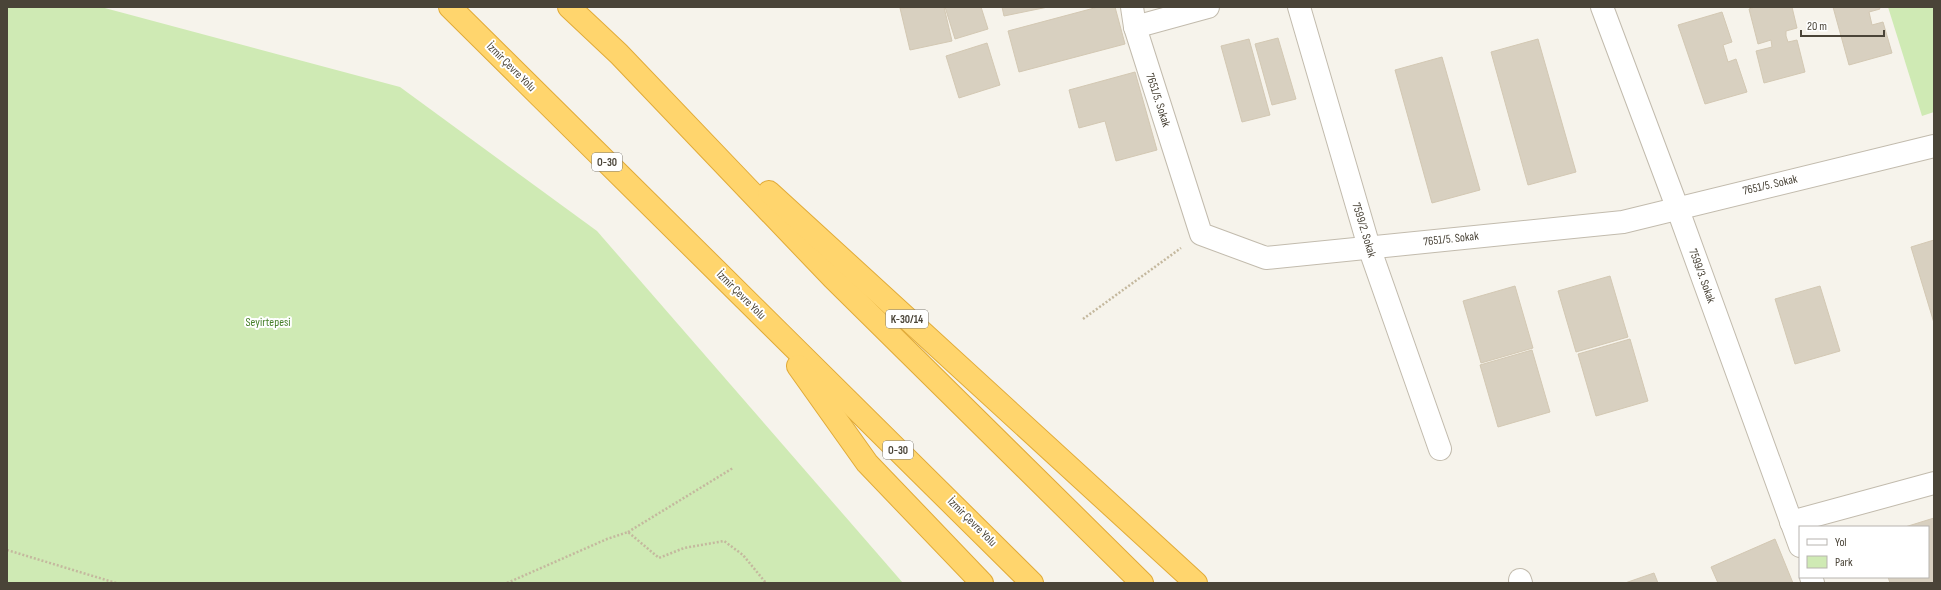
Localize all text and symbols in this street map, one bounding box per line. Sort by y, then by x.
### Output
scale bar [1801,12,1884,38]
text: 20 m [1807,19,1827,34]
street label: İzmir Çevre Yolu [483,39,539,95]
street label: 7651/5. Sokak [1142,71,1174,129]
road number: O-30 [592,153,622,171]
street label: 7651/5. Sokak [1741,171,1799,199]
street label: 7599/2. Sokak [1349,201,1380,260]
street label: 7651/5. Sokak [1423,229,1480,249]
street label: 7599/3. Sokak [1685,247,1719,306]
street label: İzmir Çevre Yolu [713,267,769,323]
road number: K-30/14 [886,310,928,328]
park label: Seyirtepesi [245,315,291,330]
road number: O-30 [883,441,913,459]
street label: İzmir Çevre Yolu [944,494,1000,550]
legend [1799,526,1929,578]
text: Yol [1835,535,1847,550]
text: Park [1835,555,1853,570]

